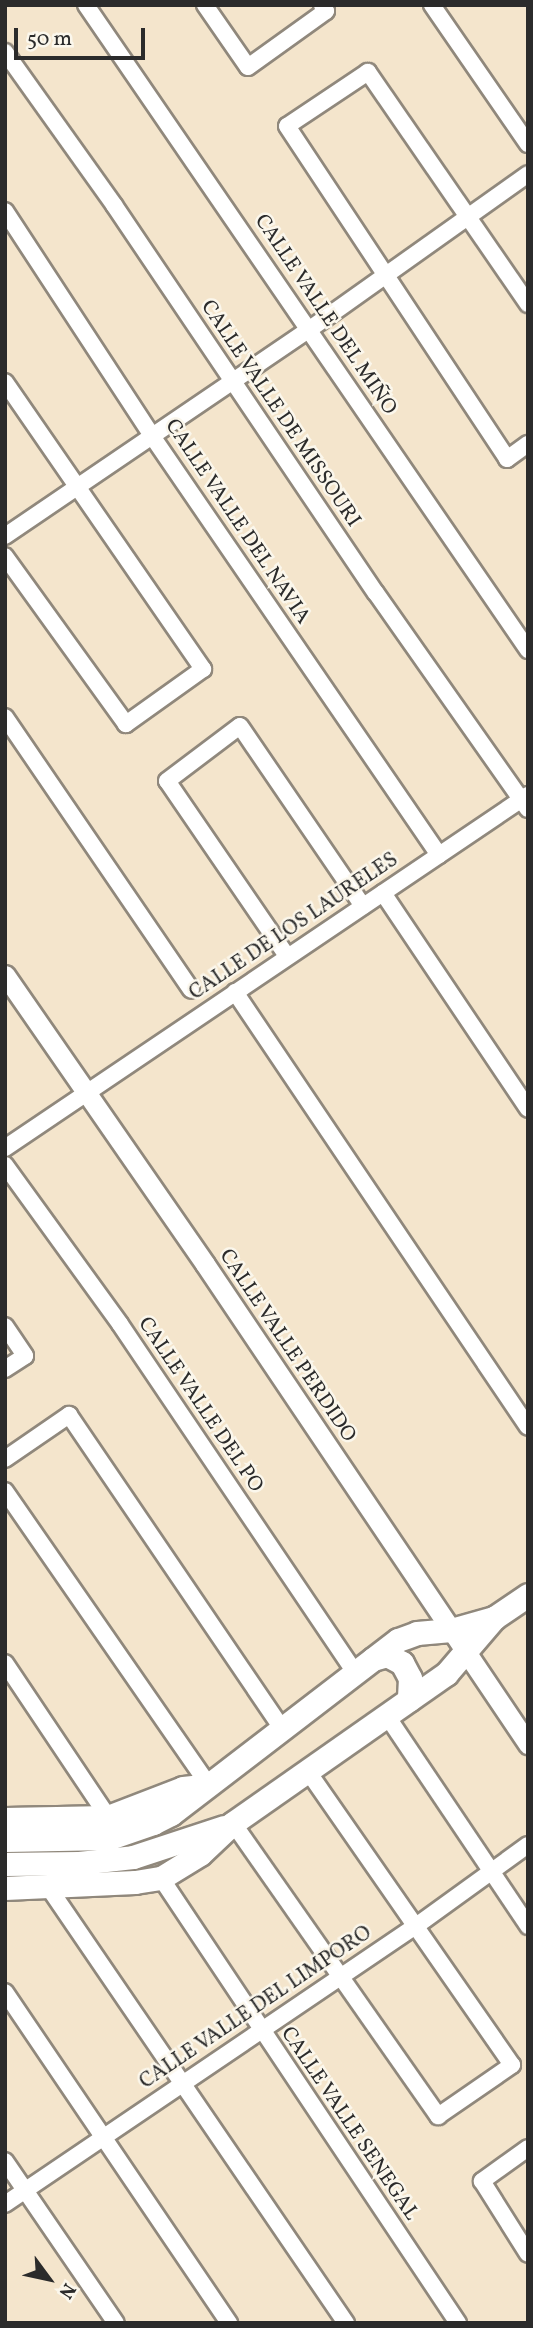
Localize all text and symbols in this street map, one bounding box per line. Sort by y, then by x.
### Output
scale bar [18,14,149,58]
text: 50 m [27,25,72,54]
street label: CALLE VALLE DEL MIÑO [248,210,402,420]
street label: CALLE VALLE DE MISSOURI [194,296,366,532]
street label: CALLE VALLE DEL NAVIA [159,414,315,630]
street label: CALLE DE LOS LAURELES [185,848,403,1006]
street label: CALLE VALLE PERDIDO [213,1245,361,1447]
street label: CALLE VALLE DEL PO [132,1312,268,1498]
street label: CALLE VALLE DEL LIMPORO [135,1921,377,2095]
street label: CALLE VALLE SENEGAL [275,2022,423,2226]
north arrow [14,2244,84,2314]
text: N [52,2278,81,2303]

